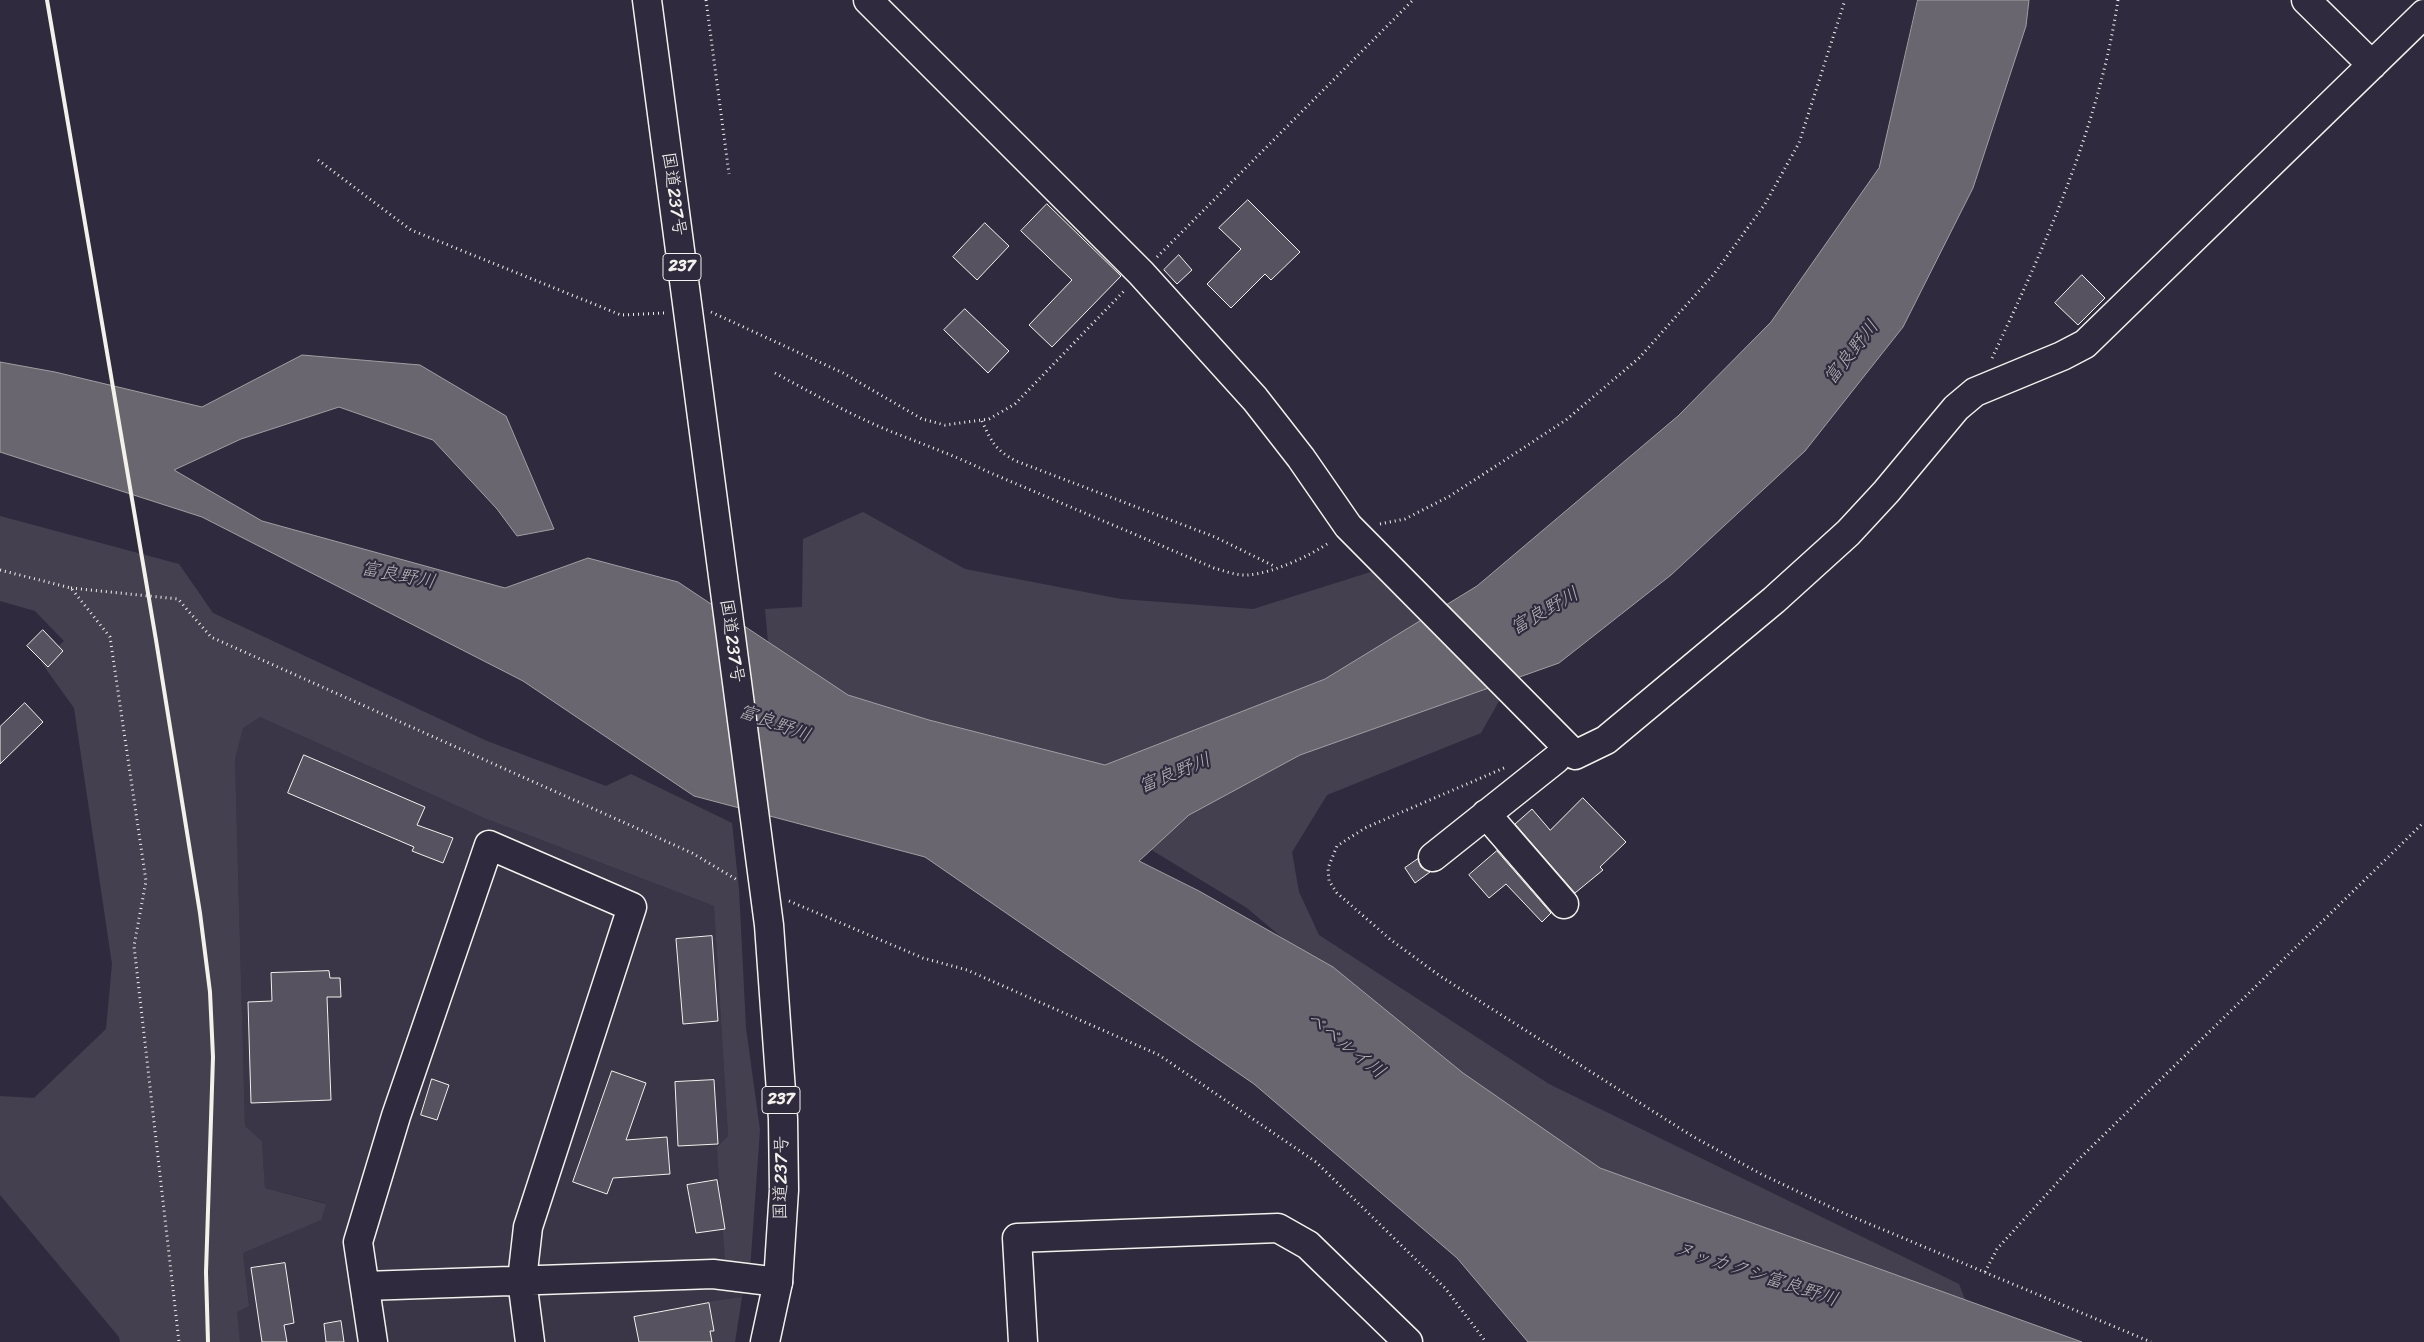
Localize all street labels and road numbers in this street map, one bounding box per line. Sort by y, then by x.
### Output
street label: 国道237号 [656,151,690,237]
road number: 237 [663,253,701,280]
street label: 国道237号 [714,598,748,684]
road number: 237 [762,1086,800,1114]
street label: 国道237号 [770,1136,794,1220]

